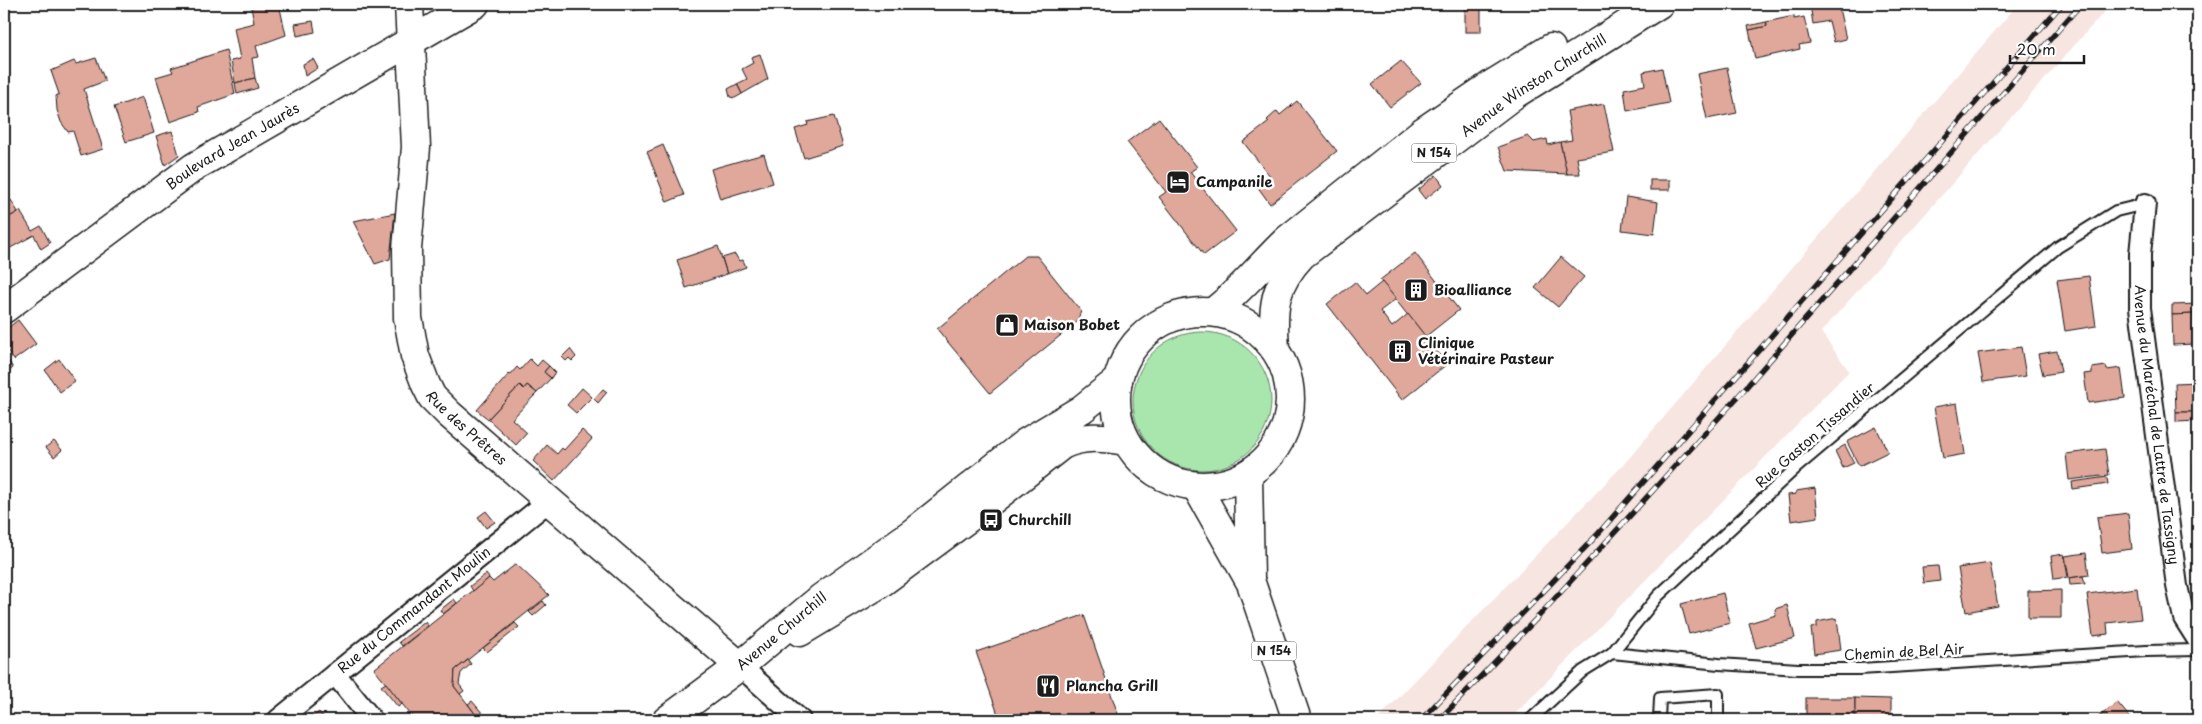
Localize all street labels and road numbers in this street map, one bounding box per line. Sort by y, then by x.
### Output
street label: Avenue Winston Churchill [1456,28,1610,141]
street label: Boulevard Jean Jaurès [161,97,303,195]
road number: N 154 [1412,144,1456,162]
street label: Avenue du Maréchal de Lattre de Tassigny [2130,285,2185,566]
street label: Rue Gaston Tissandier [1750,376,1879,492]
street label: Rue des Prêtres [421,388,512,470]
street label: Rue du Commandant Moulin [333,541,495,678]
street label: Avenue Churchill [731,586,831,675]
street label: Chemin de Bel Air [1843,638,1965,665]
road number: N 154 [1252,641,1296,660]

